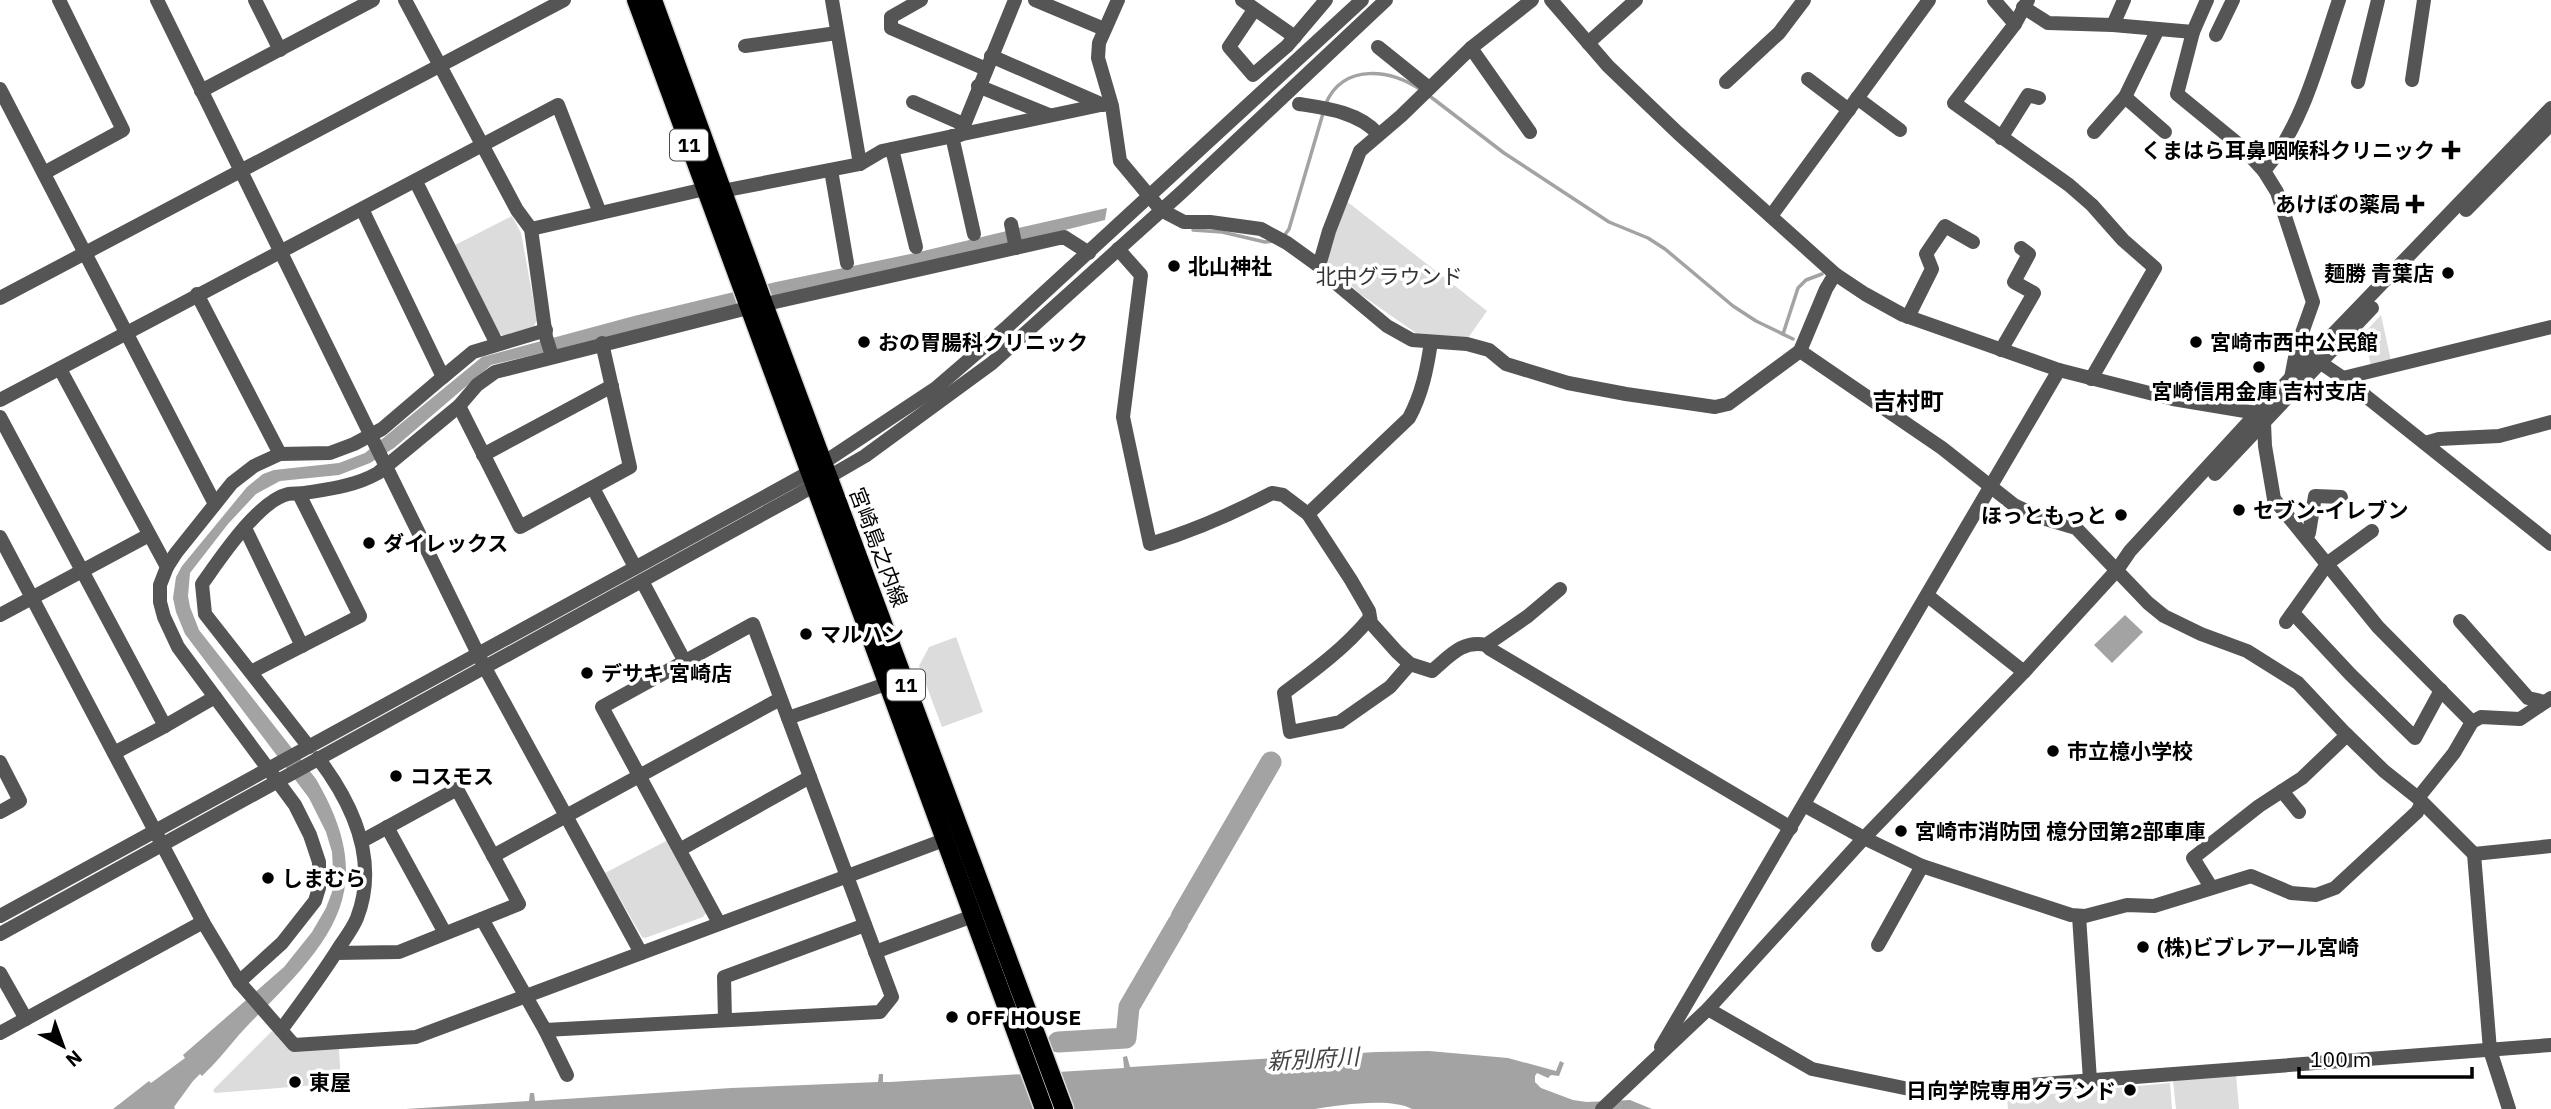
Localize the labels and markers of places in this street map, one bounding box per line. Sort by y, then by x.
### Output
place label: くまはら耳鼻咽喉科クリニック [2141,136,2435,164]
marker: くまはら耳鼻咽喉科クリニック [2441,140,2461,160]
place label: あけぼの薬局 [2275,190,2401,218]
marker: あけぼの薬局 [2407,196,2423,212]
place label: 北山神社 [1188,252,1272,280]
marker: 北山神社 [1166,258,1182,274]
place label: 麺勝 青葉店 [2324,259,2434,287]
marker: 麺勝 青葉店 [2440,265,2456,281]
place label: おの胃腸科クリニック [878,328,1088,356]
place label: 宮崎市西中公民館 [2210,328,2378,356]
marker: おの胃腸科クリニック [856,334,872,350]
marker: 宮崎市西中公民館 [2188,334,2204,350]
marker: 宮崎信用金庫 吉村支店 [2251,359,2267,375]
place label: 宮崎信用金庫 吉村支店 [2152,377,2366,405]
place label: セブン-イレブン [2253,496,2408,524]
place label: ほっともっと [1981,501,2107,529]
marker: セブン-イレブン [2231,502,2247,518]
marker: ほっともっと [2113,507,2129,523]
place label: ダイレックス [383,529,508,557]
marker: ダイレックス [361,535,377,551]
place label: マルハン [820,620,904,648]
marker: マルハン [798,626,814,642]
place label: デサキ 宮崎店 [601,659,732,687]
marker: デサキ 宮崎店 [579,665,595,681]
place label: 市立檍小学校 [2067,737,2193,765]
marker: 市立檍小学校 [2045,743,2061,759]
place label: コスモス [410,762,494,790]
marker: コスモス [388,768,404,784]
place label: 宮崎市消防団 檍分団第2部車庫 [1915,817,2206,845]
marker: 宮崎市消防団 檍分団第2部車庫 [1893,823,1909,839]
place label: しまむら [282,864,366,892]
marker: しまむら [260,870,276,886]
place label: (株)ビブレアール宮崎 [2157,933,2359,961]
marker: (株)ビブレアール宮崎 [2135,939,2151,955]
place label: OFF HOUSE [966,1003,1081,1031]
marker: OFF HOUSE [944,1009,960,1025]
place label: 東屋 [309,1068,351,1096]
marker: 東屋 [287,1074,303,1090]
place label: 日向学院専用グランド [1906,1076,2116,1104]
marker: 日向学院専用グランド [2122,1082,2138,1098]

